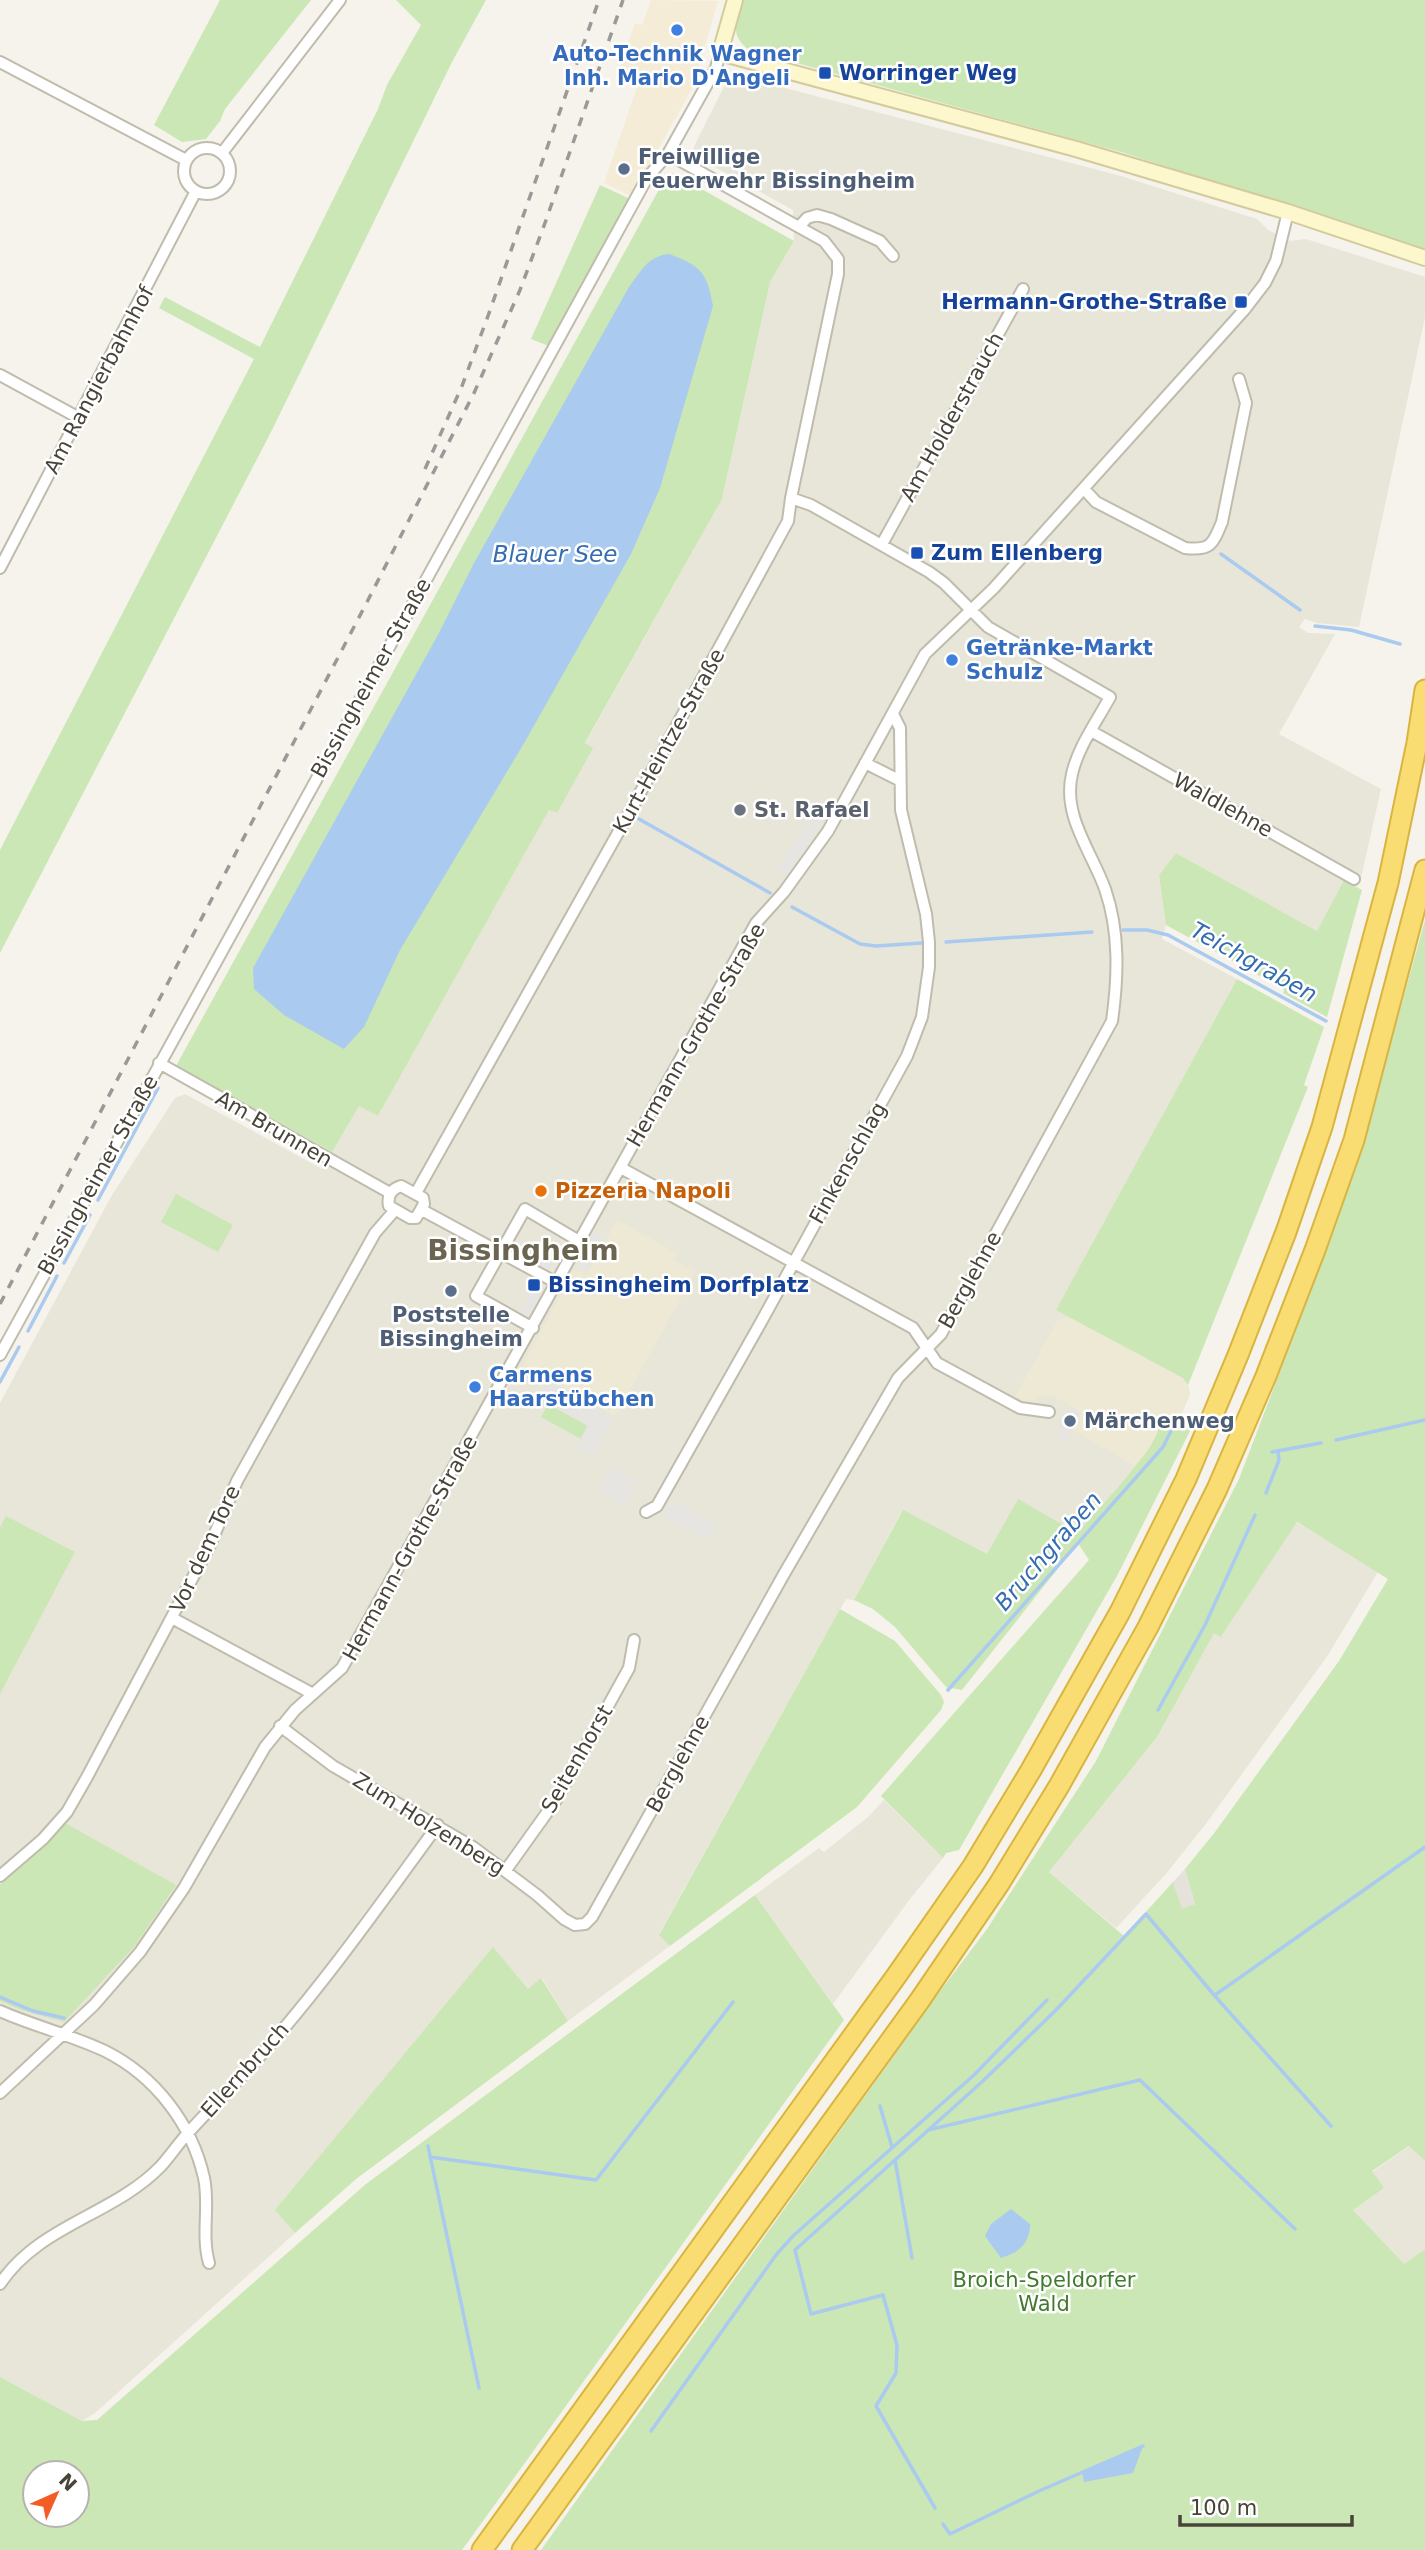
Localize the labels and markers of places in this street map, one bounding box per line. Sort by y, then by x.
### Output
marker: Auto-Technik Wagner Inh. Mario D'Angeli [669,22,685,38]
place label: Auto-Technik Wagner Inh. Mario D'Angeli [552,42,802,90]
place label: Worringer Weg [839,61,1017,85]
marker: Worringer Weg [817,65,833,81]
place label: Freiwillige Feuerwehr Bissingheim [638,145,915,193]
marker: Freiwillige Feuerwehr Bissingheim [616,161,632,177]
place label: Hermann-Grothe-Straße [941,290,1227,314]
marker: Hermann-Grothe-Straße [1233,294,1249,310]
place label: Zum Ellenberg [931,541,1103,565]
marker: Zum Ellenberg [909,545,925,561]
place label: Getränke-Markt Schulz [966,636,1153,684]
marker: Getränke-Markt Schulz [944,652,960,668]
place label: St. Rafael [754,798,870,822]
marker: St. Rafael [732,802,748,818]
place label: Pizzeria Napoli [555,1179,731,1203]
marker: Pizzeria Napoli [533,1183,549,1199]
place label: Bissingheim Dorfplatz [548,1273,809,1297]
marker: Bissingheim Dorfplatz [526,1277,542,1293]
marker: Poststelle Bissingheim [443,1283,459,1299]
place label: Poststelle Bissingheim [379,1303,523,1351]
place label: Carmens Haarstübchen [489,1363,654,1411]
marker: Carmens Haarstübchen [467,1379,483,1395]
place label: Märchenweg [1084,1409,1235,1433]
marker: Märchenweg [1062,1413,1078,1429]

